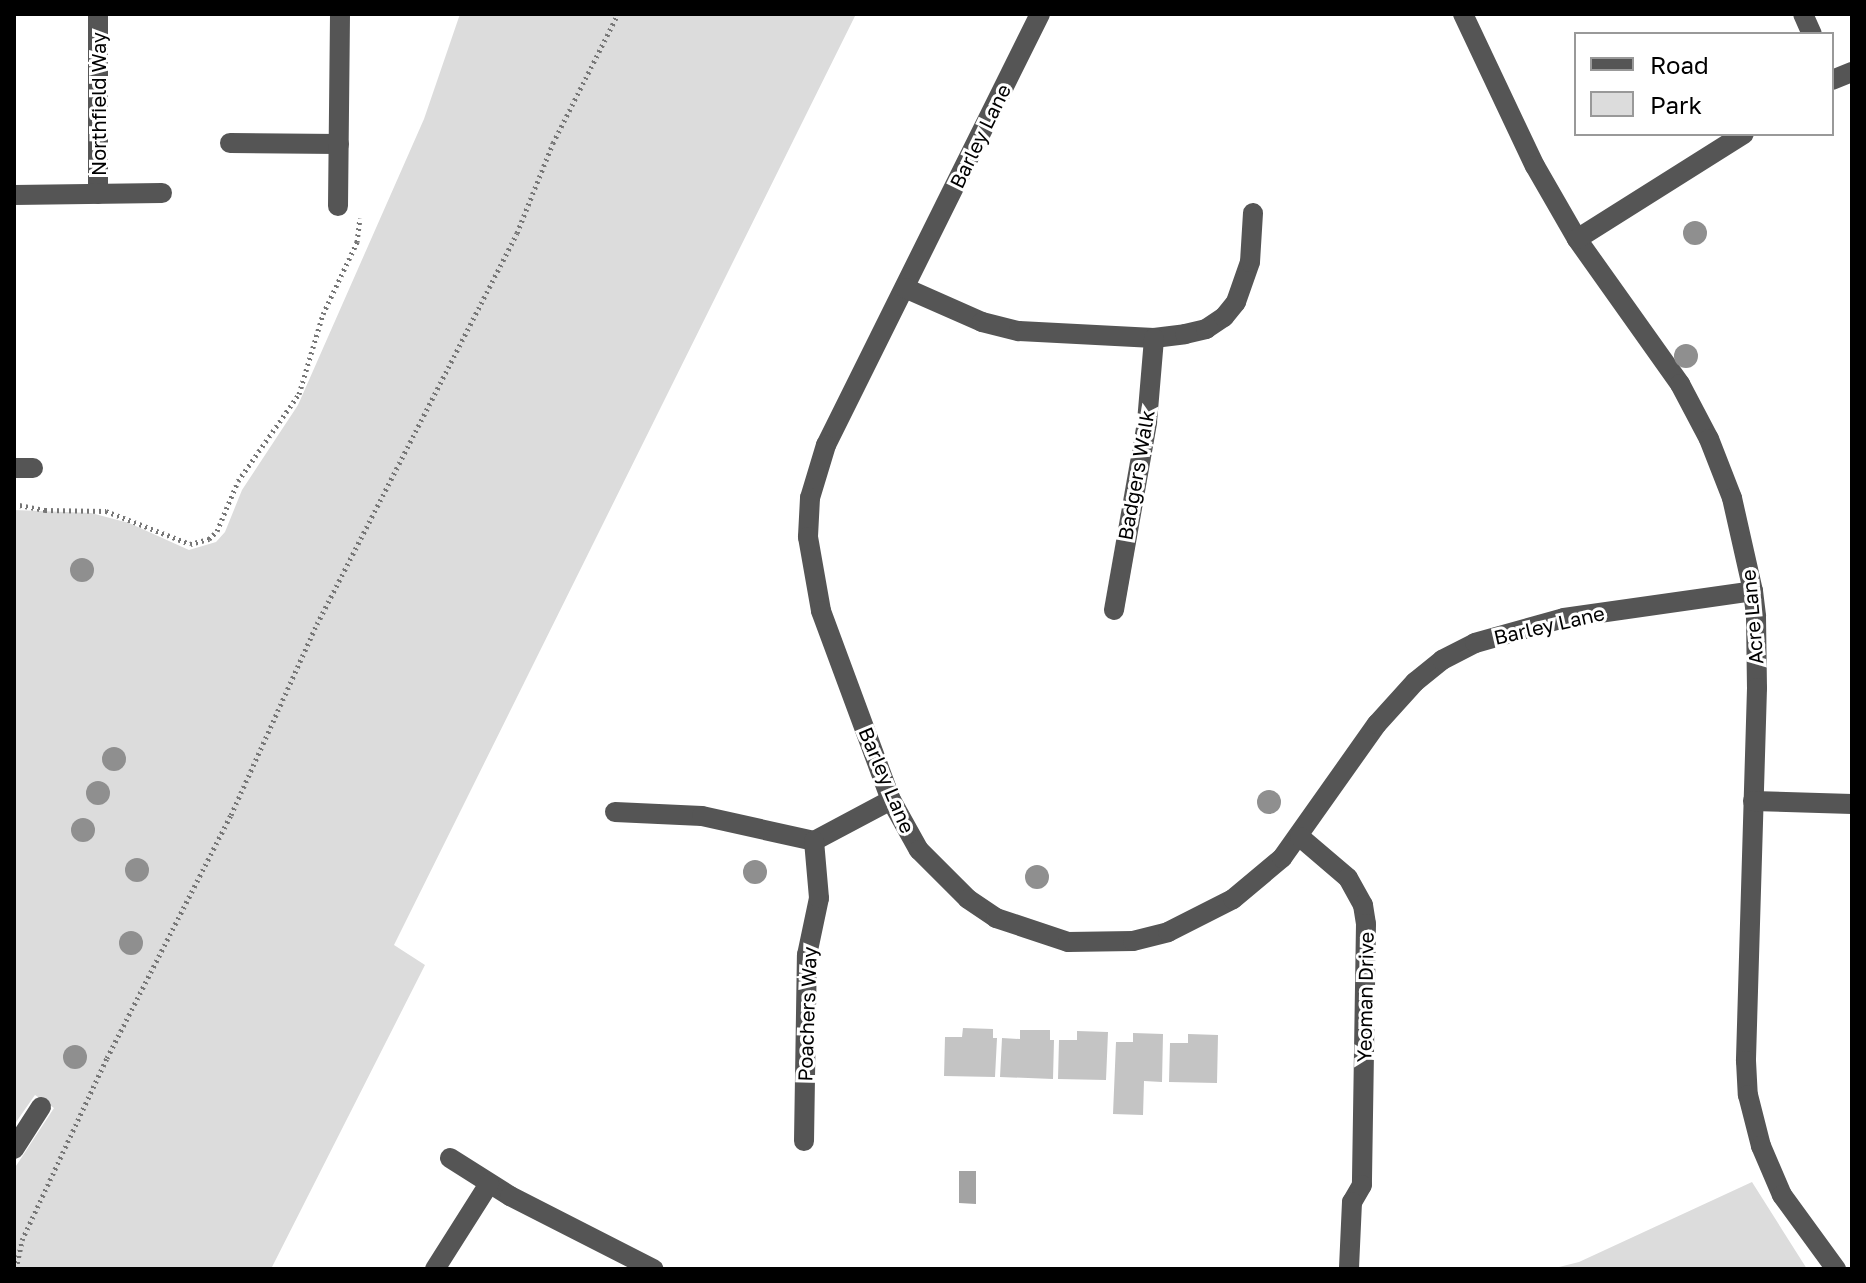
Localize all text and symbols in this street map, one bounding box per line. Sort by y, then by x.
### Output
street label: Northfield Way [86,32,110,176]
legend [1574,32,1834,136]
text: Road [1650,50,1709,79]
street label: Barley Lane [944,80,1016,192]
text: Park [1650,90,1702,119]
street label: Badgers Walk [1113,408,1159,542]
street label: Acre Lane [1736,569,1768,665]
street label: Barley Lane [1491,601,1607,649]
street label: Barley Lane [854,723,920,837]
street label: Yeoman Drive [1352,931,1378,1063]
street label: Poachers Way [793,946,821,1082]

